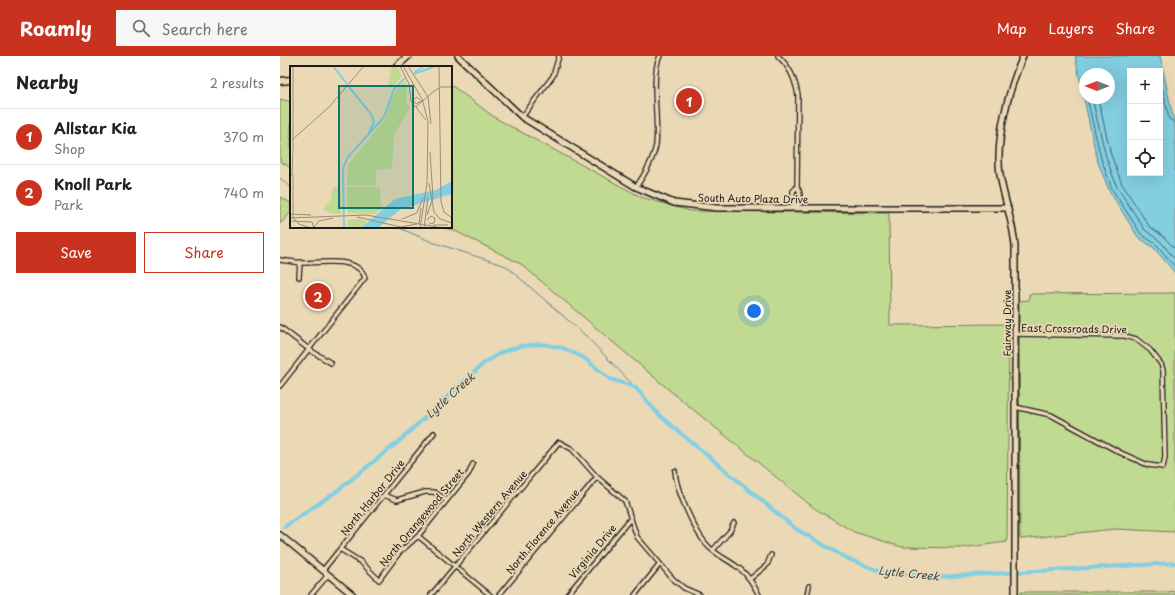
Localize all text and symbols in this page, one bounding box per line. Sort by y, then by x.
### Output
search box [116,10,396,46]
text: Roamly [20,14,92,42]
icon: search [130,17,152,39]
text: Search here [162,17,248,40]
text: Map [997,18,1027,39]
text: Layers [1049,18,1094,39]
text: Share [1116,18,1155,39]
inset map [290,66,452,228]
north arrow [1079,68,1115,104]
map controls [1127,68,1163,176]
button: + [1127,68,1163,104]
text: Nearby [16,69,78,95]
text: 2 results [210,73,264,92]
pin: 1 [676,86,702,116]
button: − [1127,104,1163,140]
text: Allstar Kia [54,116,137,139]
text: 1 [26,127,32,146]
text: 370 m [223,127,264,146]
text: Shop [54,139,85,158]
button: locate [1127,140,1163,176]
text: Knoll Park [54,172,132,195]
text: 2 [24,183,34,202]
text: 740 m [223,183,264,202]
street label: South Auto Plaza Drive [698,190,808,206]
text: Park [54,195,83,214]
button: Save [16,232,136,273]
button: Share [144,232,264,273]
pin: 2 [305,281,331,311]
street label: Fairway Drive [999,289,1014,357]
your location [744,301,764,321]
street label: East Crossroads Drive [1021,320,1127,336]
water label: Lytle Creek [422,367,479,422]
street label: North Harbor Drive [336,455,408,538]
street label: North Orangewood Street [375,465,467,569]
street label: North Western Avenue [448,466,530,560]
street label: North Florence Avenue [502,485,583,577]
street label: Virginia Drive [565,521,619,581]
water label: Lytle Creek [878,561,942,585]

